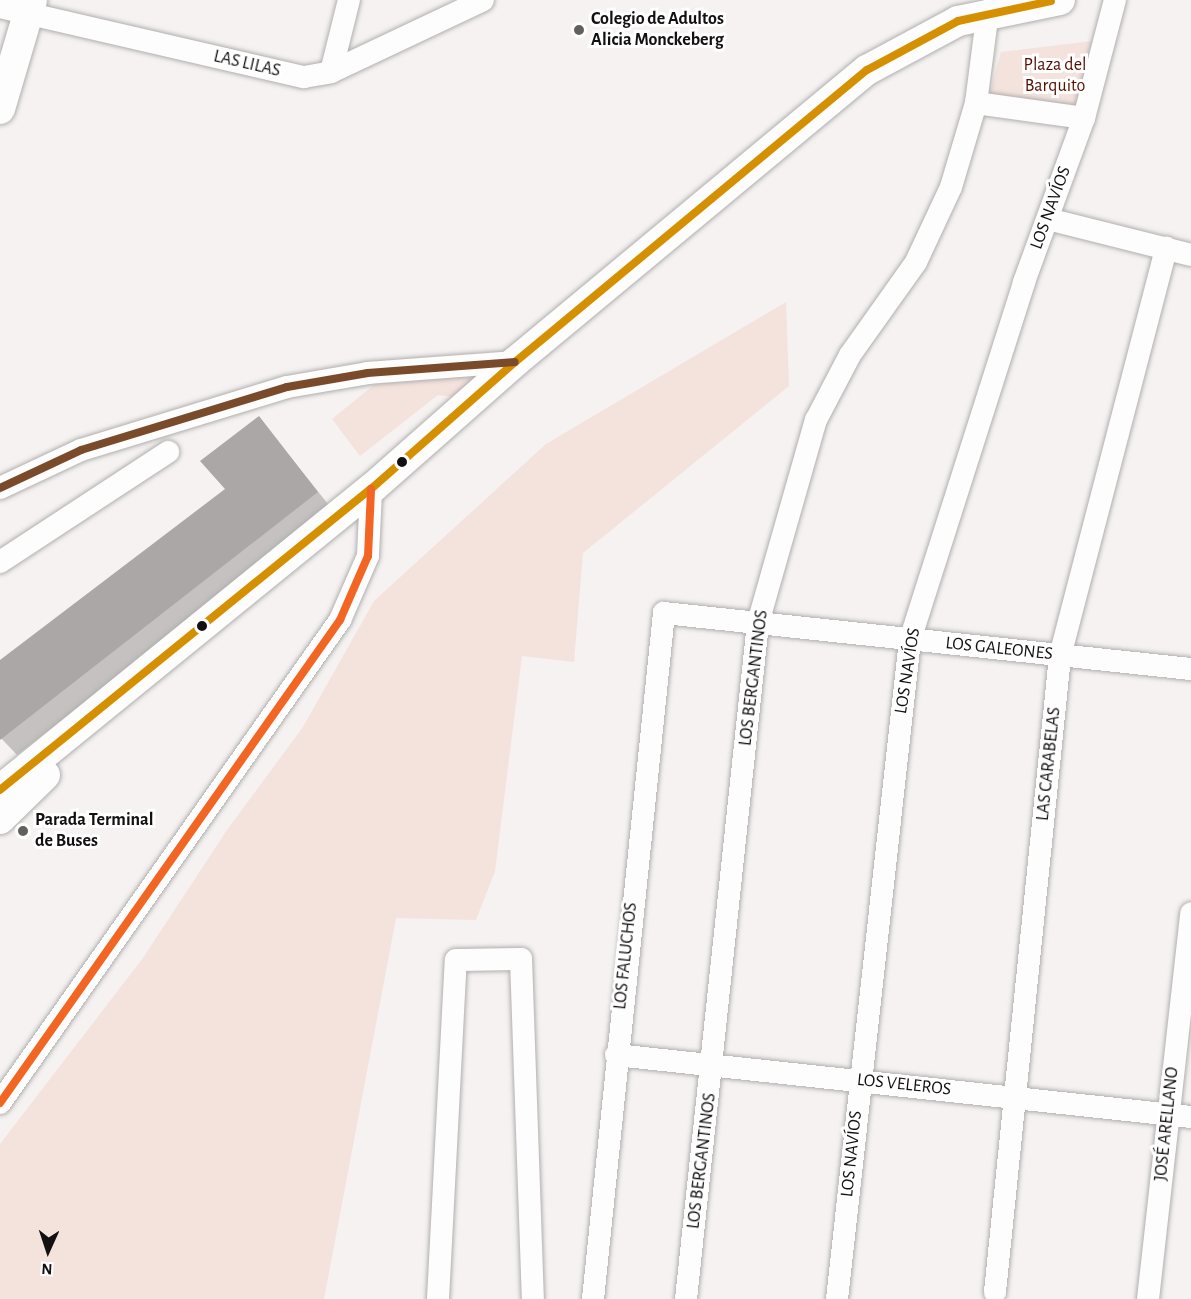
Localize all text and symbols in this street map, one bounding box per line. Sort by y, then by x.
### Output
place label: Colegio de Adultos Alicia Monckeberg [591,9,724,52]
marker: Colegio de Adultos Alicia Monckeberg [572,23,586,37]
street label: LAS LILAS [211,46,283,82]
park label: Plaza del Barquito [1024,55,1086,98]
street label: LOS NAVÍOS [1026,164,1076,252]
unlabelled marker [396,456,408,468]
street label: LOS BERGANTINOS [735,609,773,747]
unlabelled marker [196,620,208,632]
street label: LOS NAVÍOS [891,627,925,715]
street label: LOS GALEONES [944,633,1054,665]
street label: LAS CARABELAS [1032,706,1066,822]
place label: Parada Terminal de Buses [35,810,153,852]
marker: Parada Terminal de Buses [16,824,30,838]
street label: LOS FALUCHOS [610,901,642,1011]
street label: JOSÉ ARELLANO [1150,1066,1184,1182]
street label: LOS VELEROS [856,1069,952,1101]
street label: LOS BERGANTINOS [683,1092,721,1230]
street label: LOS NAVÍOS [837,1110,867,1198]
north arrow [18,1221,78,1281]
text: N [41,1261,53,1277]

